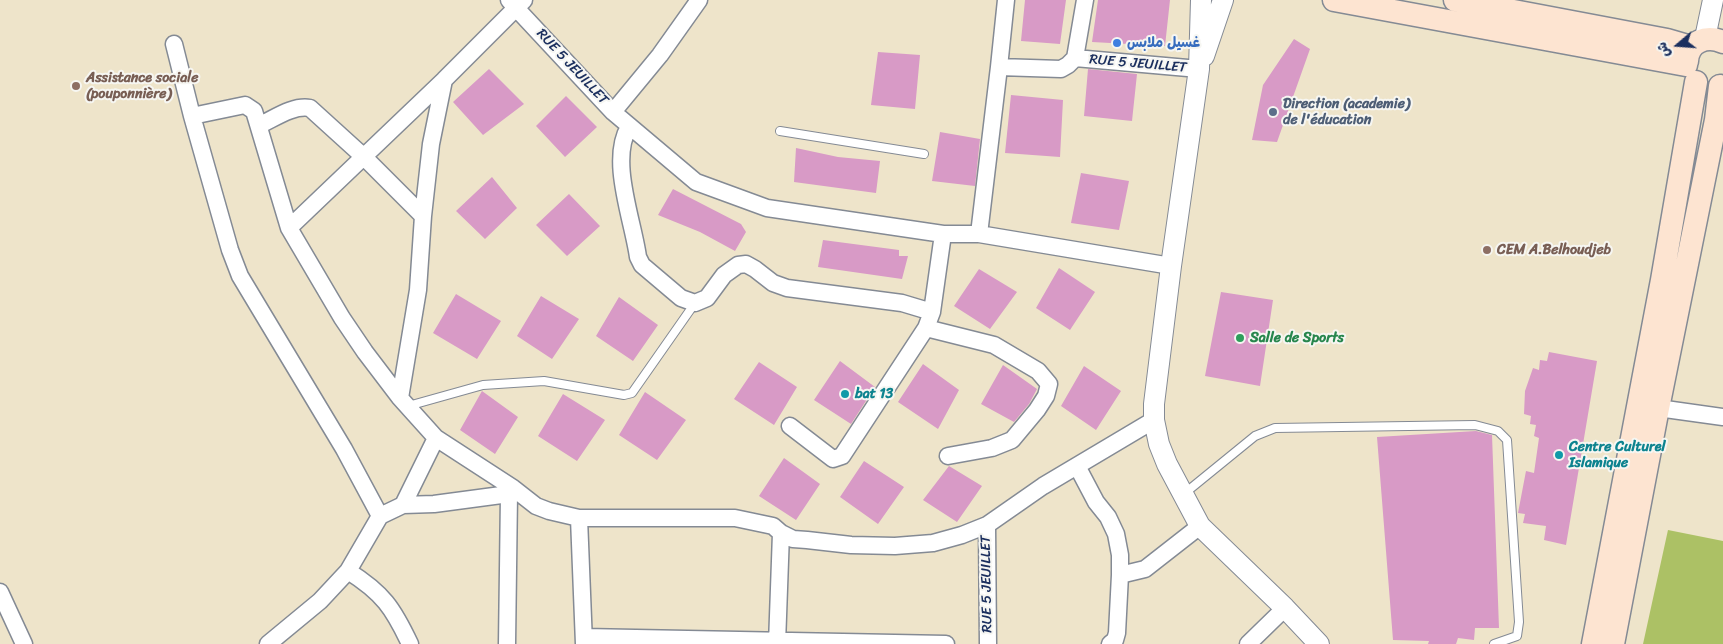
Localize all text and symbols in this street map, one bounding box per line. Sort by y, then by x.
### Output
north arrow [1653,20,1703,70]
street label: RUE 5 JEUILLET [533,26,611,108]
place label: غسيل ملابس [1127,35,1200,51]
marker: غسيل ملابس [1111,37,1123,49]
text: ش [1649,39,1678,61]
street label: RUE 5 JEUILLET [1089,51,1187,77]
place label: Assistance sociale (pouponnière) [86,70,198,102]
marker: Assistance sociale (pouponnière) [70,80,82,92]
place label: Direction (academie) de l'éducation [1283,96,1410,128]
marker: Direction (academie) de l'éducation [1267,106,1279,118]
place label: CEM A.Belhoudjeb [1497,242,1611,258]
marker: CEM A.Belhoudjeb [1481,244,1493,256]
place label: Salle de Sports [1250,330,1344,346]
marker: Salle de Sports [1234,332,1246,344]
place label: bat 13 [855,386,893,402]
marker: bat 13 [839,388,851,400]
place label: Centre Culturel Islamique [1569,439,1666,472]
marker: Centre Culturel Islamique [1553,449,1565,461]
street label: RUE 5 JEUILLET [978,535,996,633]

